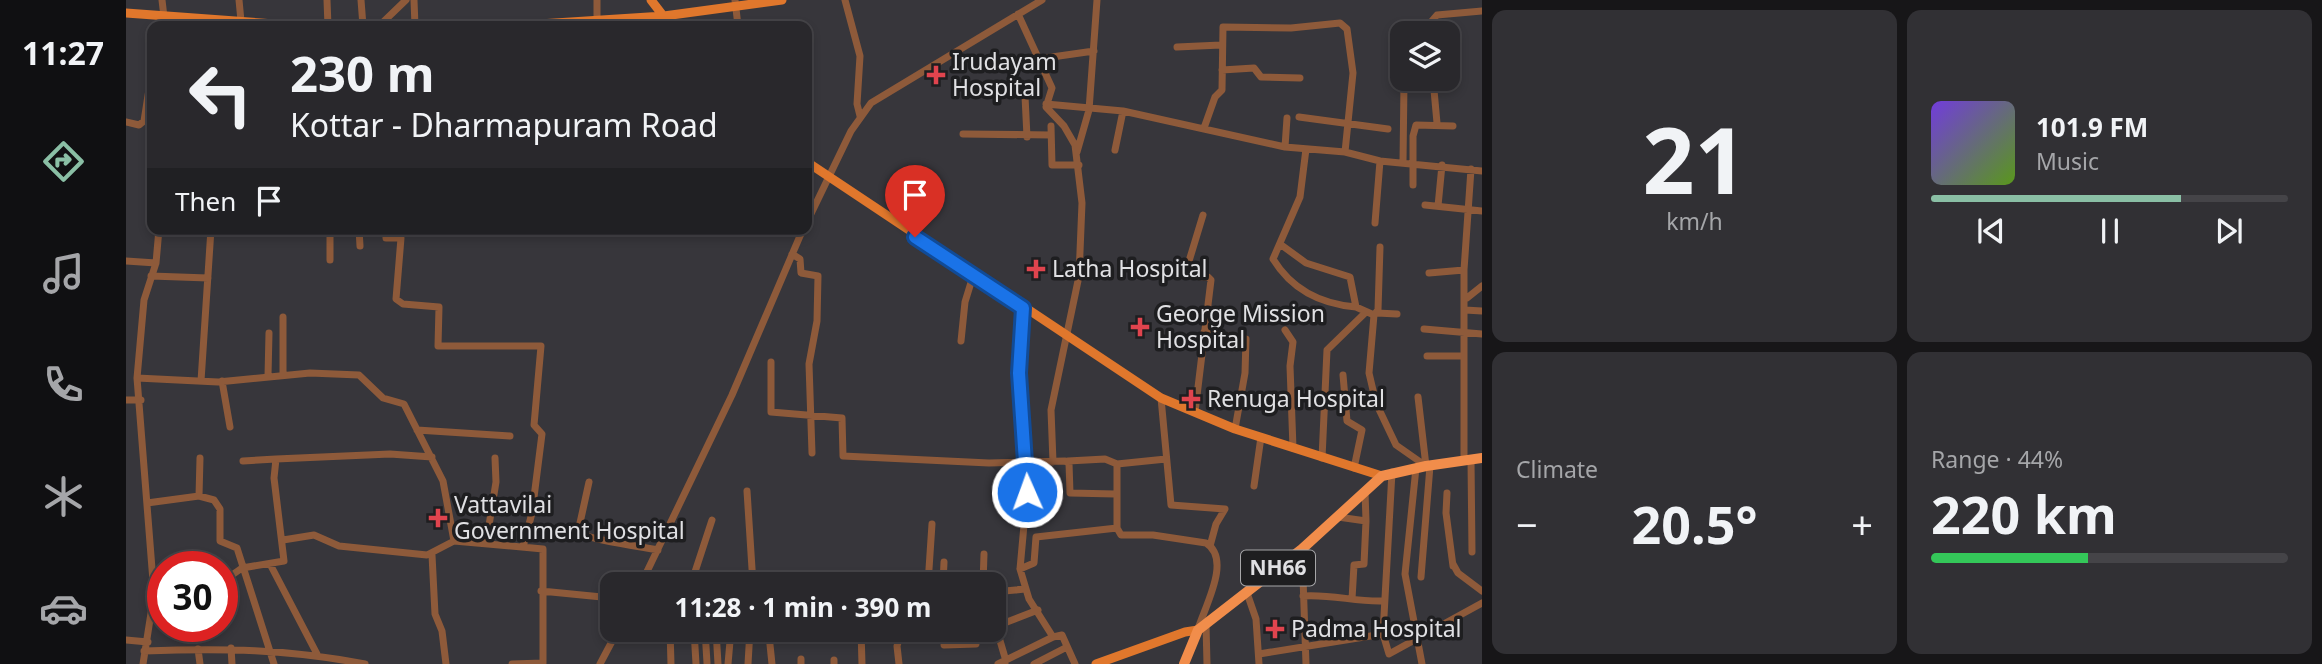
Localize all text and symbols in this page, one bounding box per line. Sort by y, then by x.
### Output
map controls [1390,21,1460,91]
button: layers [1390,21,1460,91]
text: 11:27 [22,31,104,74]
text: 230 m [290,40,435,106]
place label: Irudayam Hospital [952,45,1057,103]
icon: left [175,49,266,140]
marker: Irudayam Hospital [926,65,946,85]
text: 21 [1642,97,1747,221]
text: Kottar - Dharmapuram Road [290,103,718,146]
text: 101.9 FM [2036,109,2148,145]
icon: directions [39,137,88,186]
text: Music [2036,145,2099,177]
pin [885,165,945,237]
icon: arrive [896,176,934,214]
icon: arrive [250,182,288,220]
text: Then [175,183,236,219]
text: km/h [1666,205,1723,237]
icon: previous [1972,212,2010,250]
icon: pause [2091,212,2129,250]
icon: next [2210,212,2248,250]
icon: music [39,249,88,298]
place label: Latha Hospital [1052,252,1208,284]
marker: Latha Hospital [1026,259,1046,279]
place label: George Mission Hospital [1156,297,1325,355]
marker: George Mission Hospital [1130,317,1150,337]
icon: phone [39,360,88,409]
place label: Renuga Hospital [1207,382,1385,414]
marker: Renuga Hospital [1181,389,1201,409]
text: Range · 44% [1931,443,2063,475]
text: Climate [1516,453,1598,485]
position arrow [990,455,1064,529]
icon: climate [39,472,88,521]
text: 220 km [1931,478,2117,549]
place label: Vattavilai Government Hospital [454,488,685,546]
text: 20.5° [1632,488,1757,559]
text: − [1516,498,1538,550]
text: + [1851,498,1873,550]
marker: Vattavilai Government Hospital [428,508,448,528]
road number: NH66 [1241,550,1315,586]
speed limit sign: 30 [147,551,238,642]
icon: car [39,584,88,633]
text: 11:28 · 1 min · 390 m [675,589,931,625]
place label: Padma Hospital [1291,612,1462,644]
marker: Padma Hospital [1265,619,1285,639]

